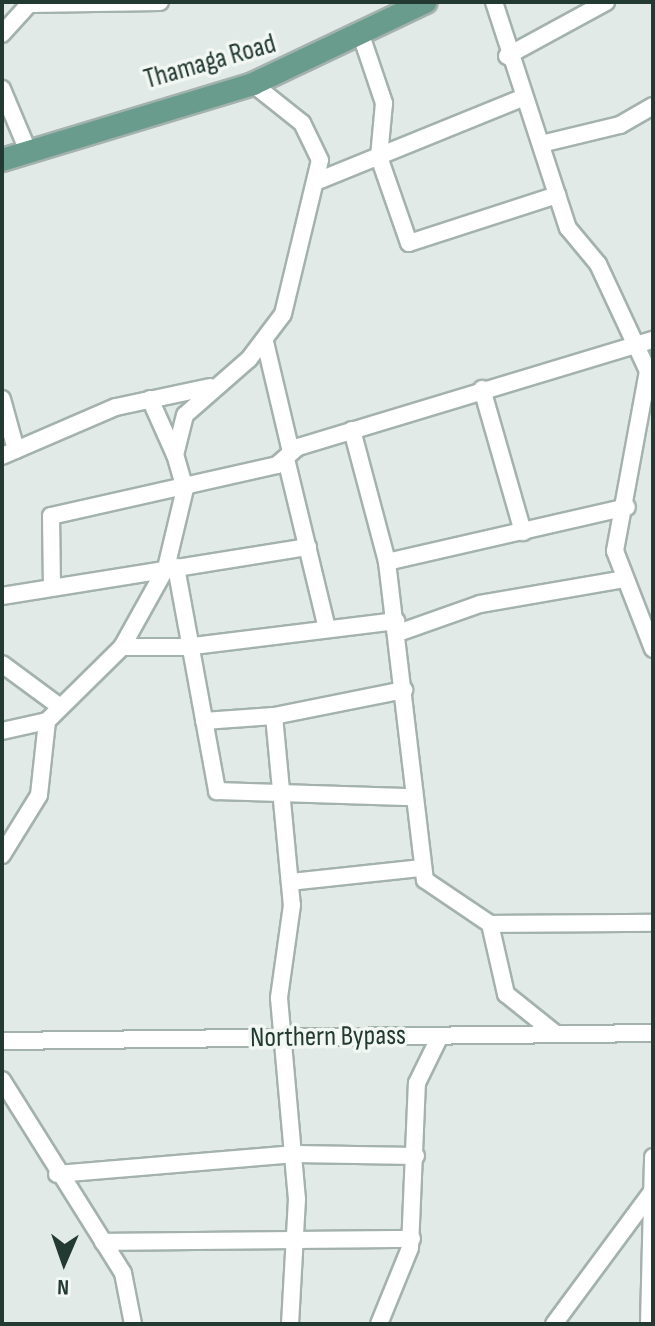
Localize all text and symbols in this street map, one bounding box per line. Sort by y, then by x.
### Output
street label: Thamaga Road [140,27,280,97]
street label: Northern Bypass [250,1019,406,1055]
north arrow [24,1222,104,1302]
text: N [57,1273,69,1300]

